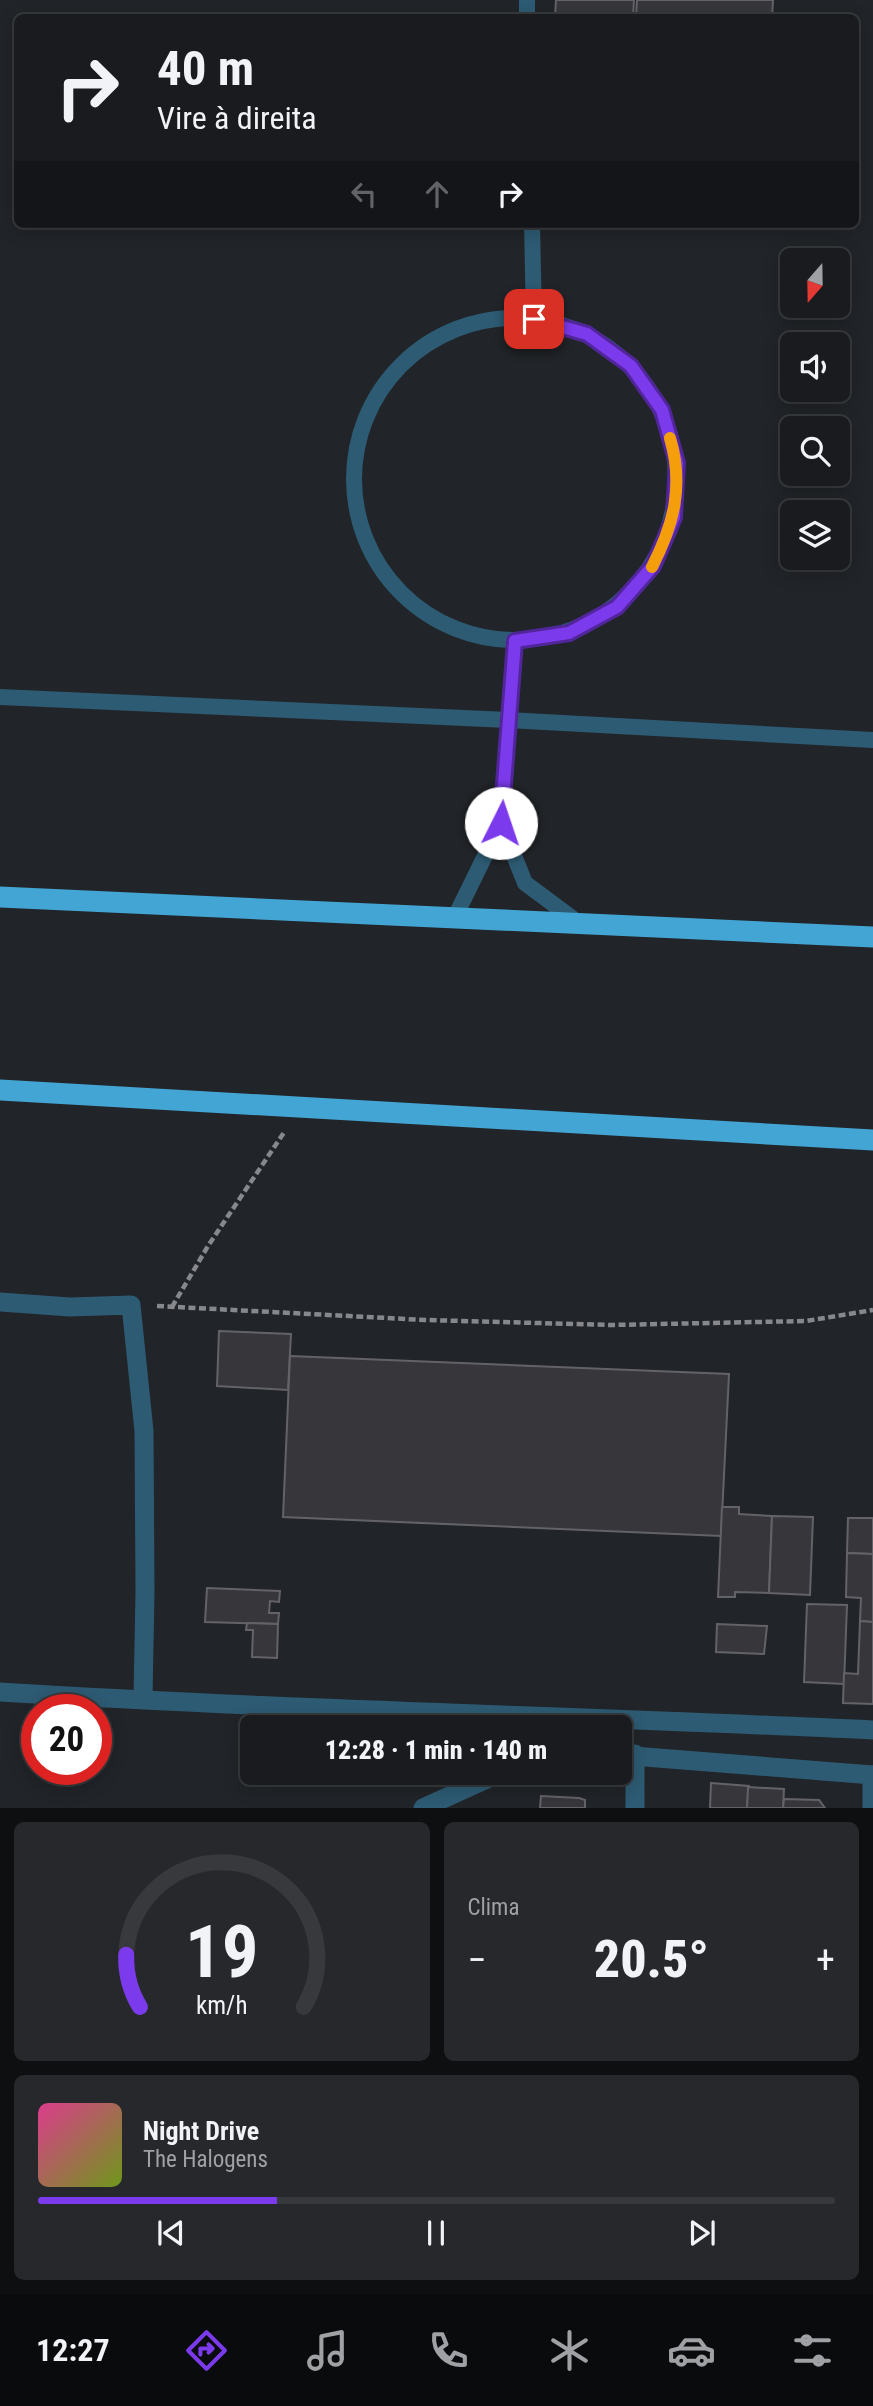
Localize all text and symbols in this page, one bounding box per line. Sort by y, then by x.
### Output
text: 40 m [157,40,254,97]
icon: right [42,42,133,133]
text: Vire à direita [157,99,317,137]
icon: left [345,175,383,213]
icon: ahead [418,175,456,213]
icon: right [491,175,529,213]
north arrow [780,248,850,318]
map controls [780,248,850,570]
pin [504,289,564,349]
icon: arrive [515,300,553,338]
button: sound [780,332,850,402]
button: search [780,416,850,486]
button: layers [780,500,850,570]
position arrow [464,786,538,860]
speed limit sign: 20 [21,1694,112,1785]
text: 12:28 · 1 min · 140 m [325,1735,547,1765]
text: Clima [468,1894,519,1921]
text: 19 [185,1910,259,1996]
text: 20.5° [594,1929,709,1990]
text: − [468,1938,487,1982]
text: + [816,1938,835,1982]
text: km/h [196,1991,247,2020]
text: Night Drive [143,2116,259,2146]
text: The Halogens [143,2146,268,2173]
icon: previous [152,2214,190,2252]
icon: pause [417,2214,455,2252]
icon: next [683,2214,721,2252]
icon: directions [182,2326,231,2375]
icon: music [303,2326,352,2375]
icon: phone [424,2326,473,2375]
icon: climate [545,2326,594,2375]
icon: car [667,2326,716,2375]
icon: filters [788,2326,837,2375]
text: 12:27 [36,2331,110,2369]

